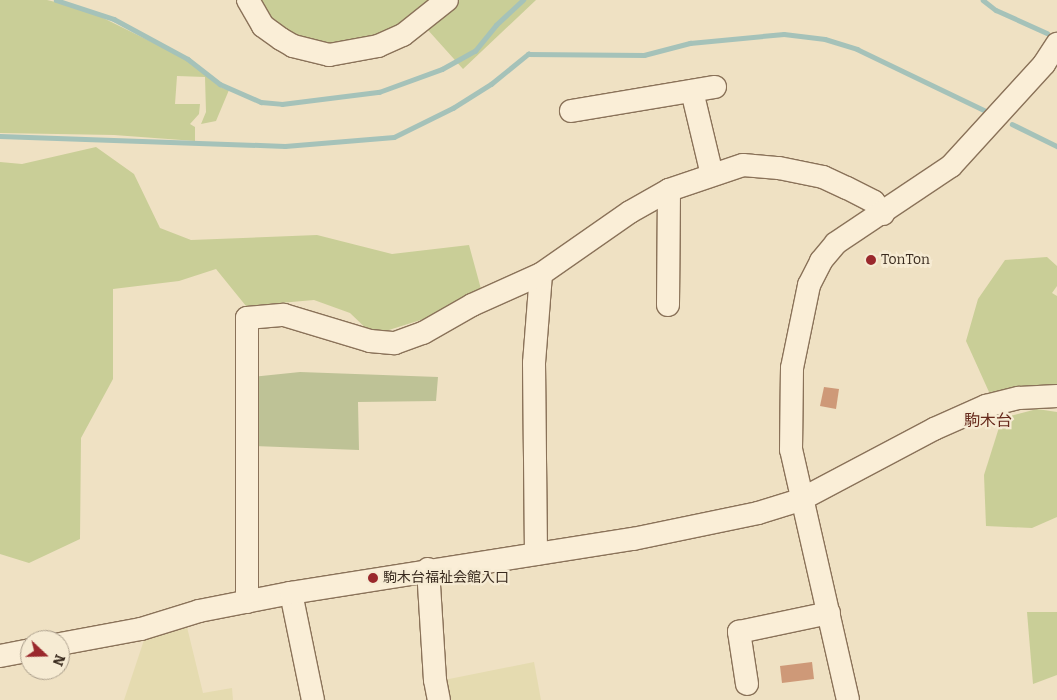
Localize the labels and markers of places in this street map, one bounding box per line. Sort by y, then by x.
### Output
place label: TonTon [881,252,930,268]
marker: TonTon [865,254,877,266]
place label: 駒木台福祉会館入口 [383,570,509,586]
marker: 駒木台福祉会館入口 [367,572,379,584]

